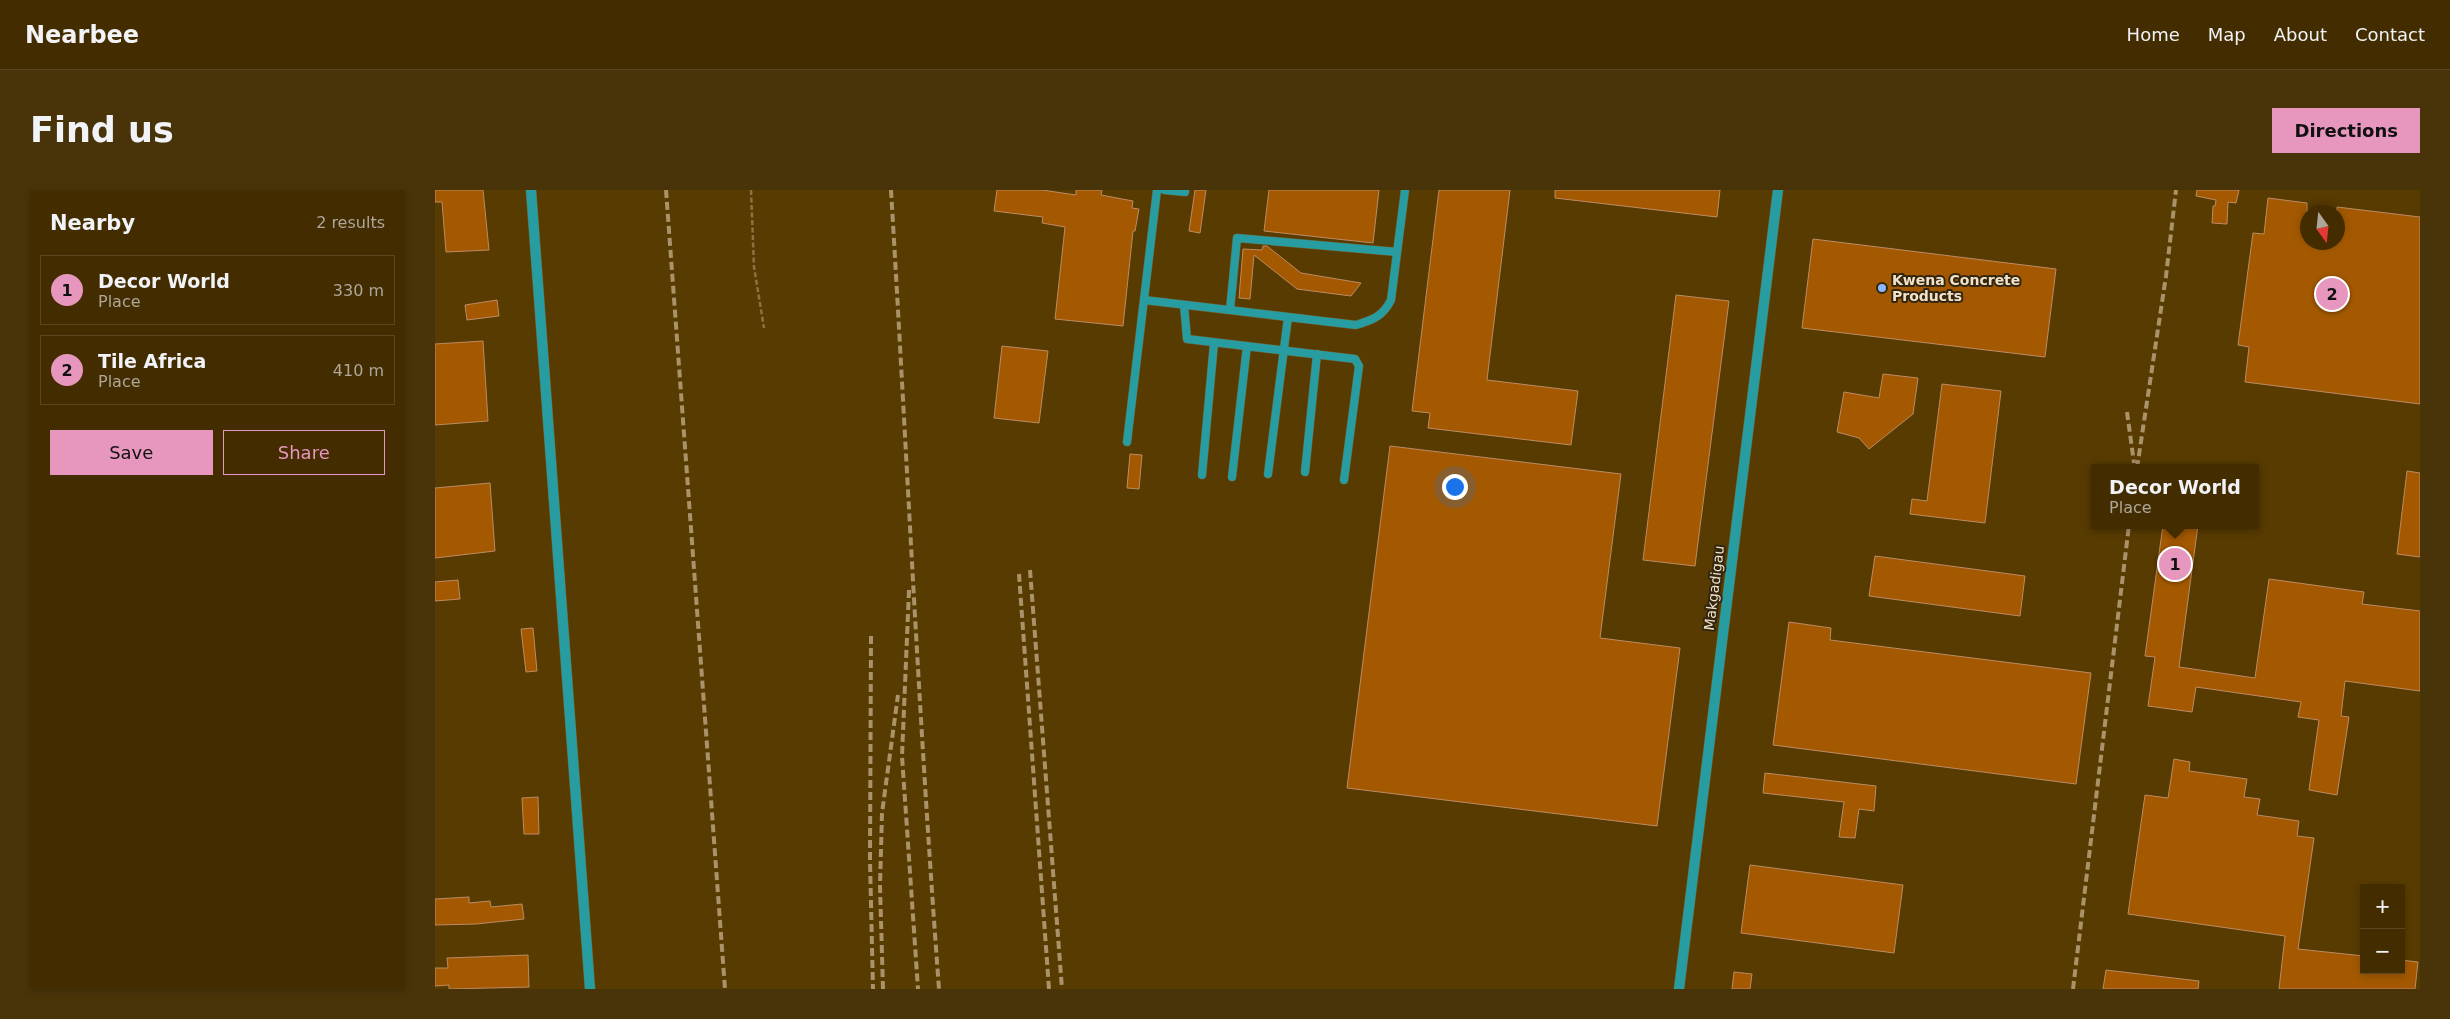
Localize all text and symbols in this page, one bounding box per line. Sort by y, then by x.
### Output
text: Nearbee [25,21,139,49]
text: Home [2127,24,2180,45]
text: Map [2208,24,2246,45]
text: About [2274,24,2327,45]
text: Contact [2355,24,2425,45]
button: Directions [2272,108,2420,153]
text: Find us [30,110,174,150]
north arrow [2300,205,2345,250]
text: Nearby [50,211,135,235]
text: 2 results [316,213,385,232]
text: Decor World [98,270,230,292]
place label: Kwena Concrete Products [1892,272,2020,304]
pin: 2 [2316,275,2348,313]
text: 1 [61,281,73,300]
text: 330 m [333,281,384,300]
marker: Kwena Concrete Products [1876,282,1888,294]
text: Place [98,292,141,311]
text: Tile Africa [98,350,206,372]
text: 2 [61,361,73,380]
text: 410 m [333,361,384,380]
text: Place [98,372,141,391]
button: Save [50,430,213,475]
button: Share [223,430,385,475]
popup [2091,464,2259,529]
your location [1442,474,1468,500]
text: Decor World [2109,476,2241,498]
text: Place [2109,498,2152,517]
street label: Makgadigau [1701,545,1727,631]
pin: 1 [2159,545,2191,583]
map controls [2360,884,2405,974]
button: + [2360,884,2405,929]
button: − [2360,929,2405,974]

